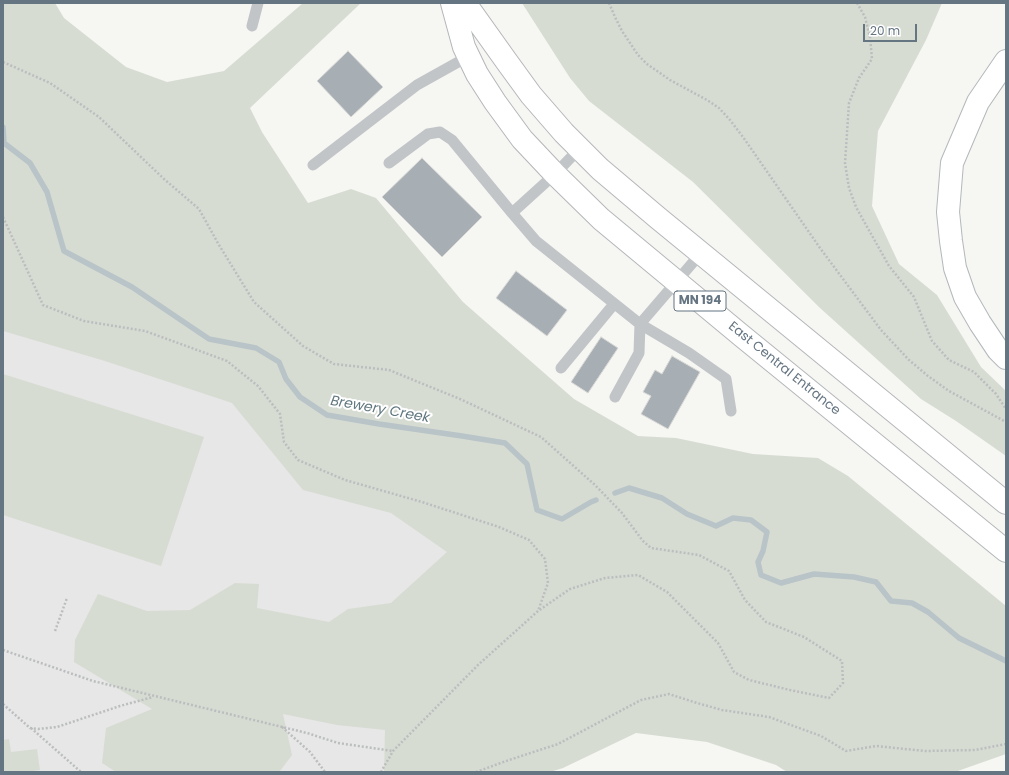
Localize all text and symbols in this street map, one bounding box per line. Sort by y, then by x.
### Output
scale bar [865,16,919,42]
text: 20 m [870,22,900,39]
road number: MN 194 [674,291,726,311]
street label: East Central Entrance [725,319,843,419]
water label: Brewery Creek [329,393,431,427]

